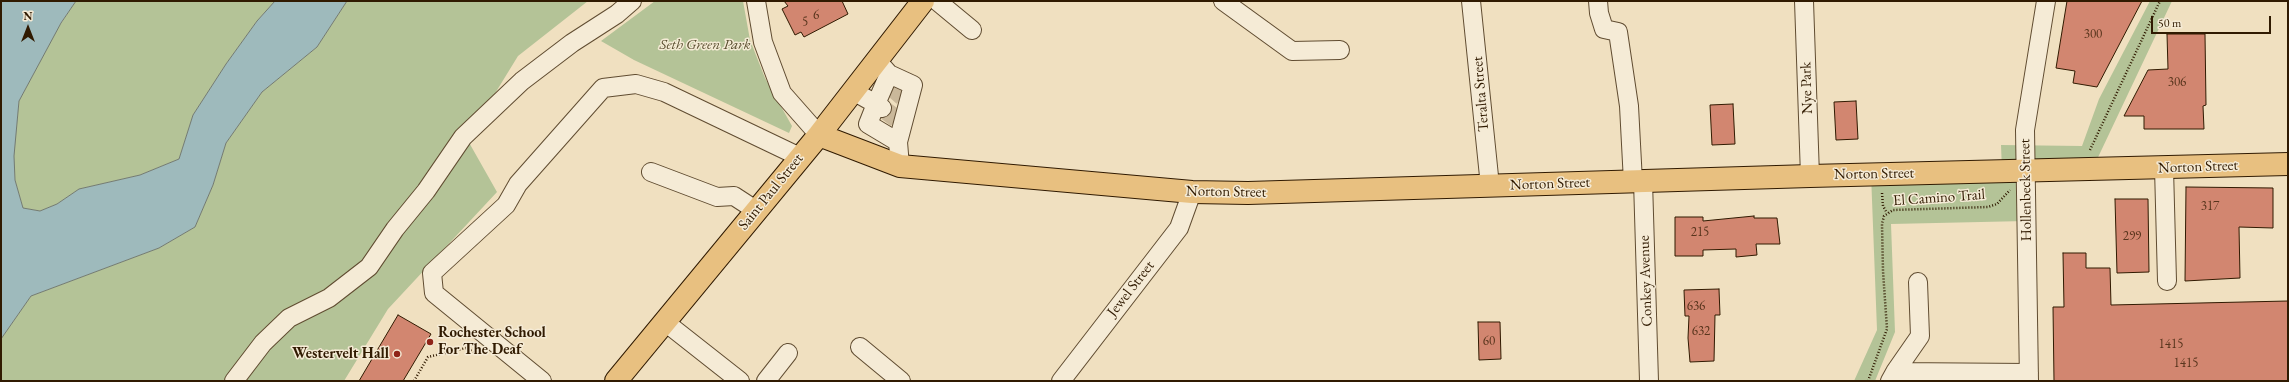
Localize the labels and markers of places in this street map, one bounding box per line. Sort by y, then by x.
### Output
place label: Rochester School For The Deaf [438,324,546,359]
marker: Rochester School For The Deaf [425,337,435,347]
place label: Westervelt Hall [292,345,389,363]
marker: Westervelt Hall [392,349,402,359]

